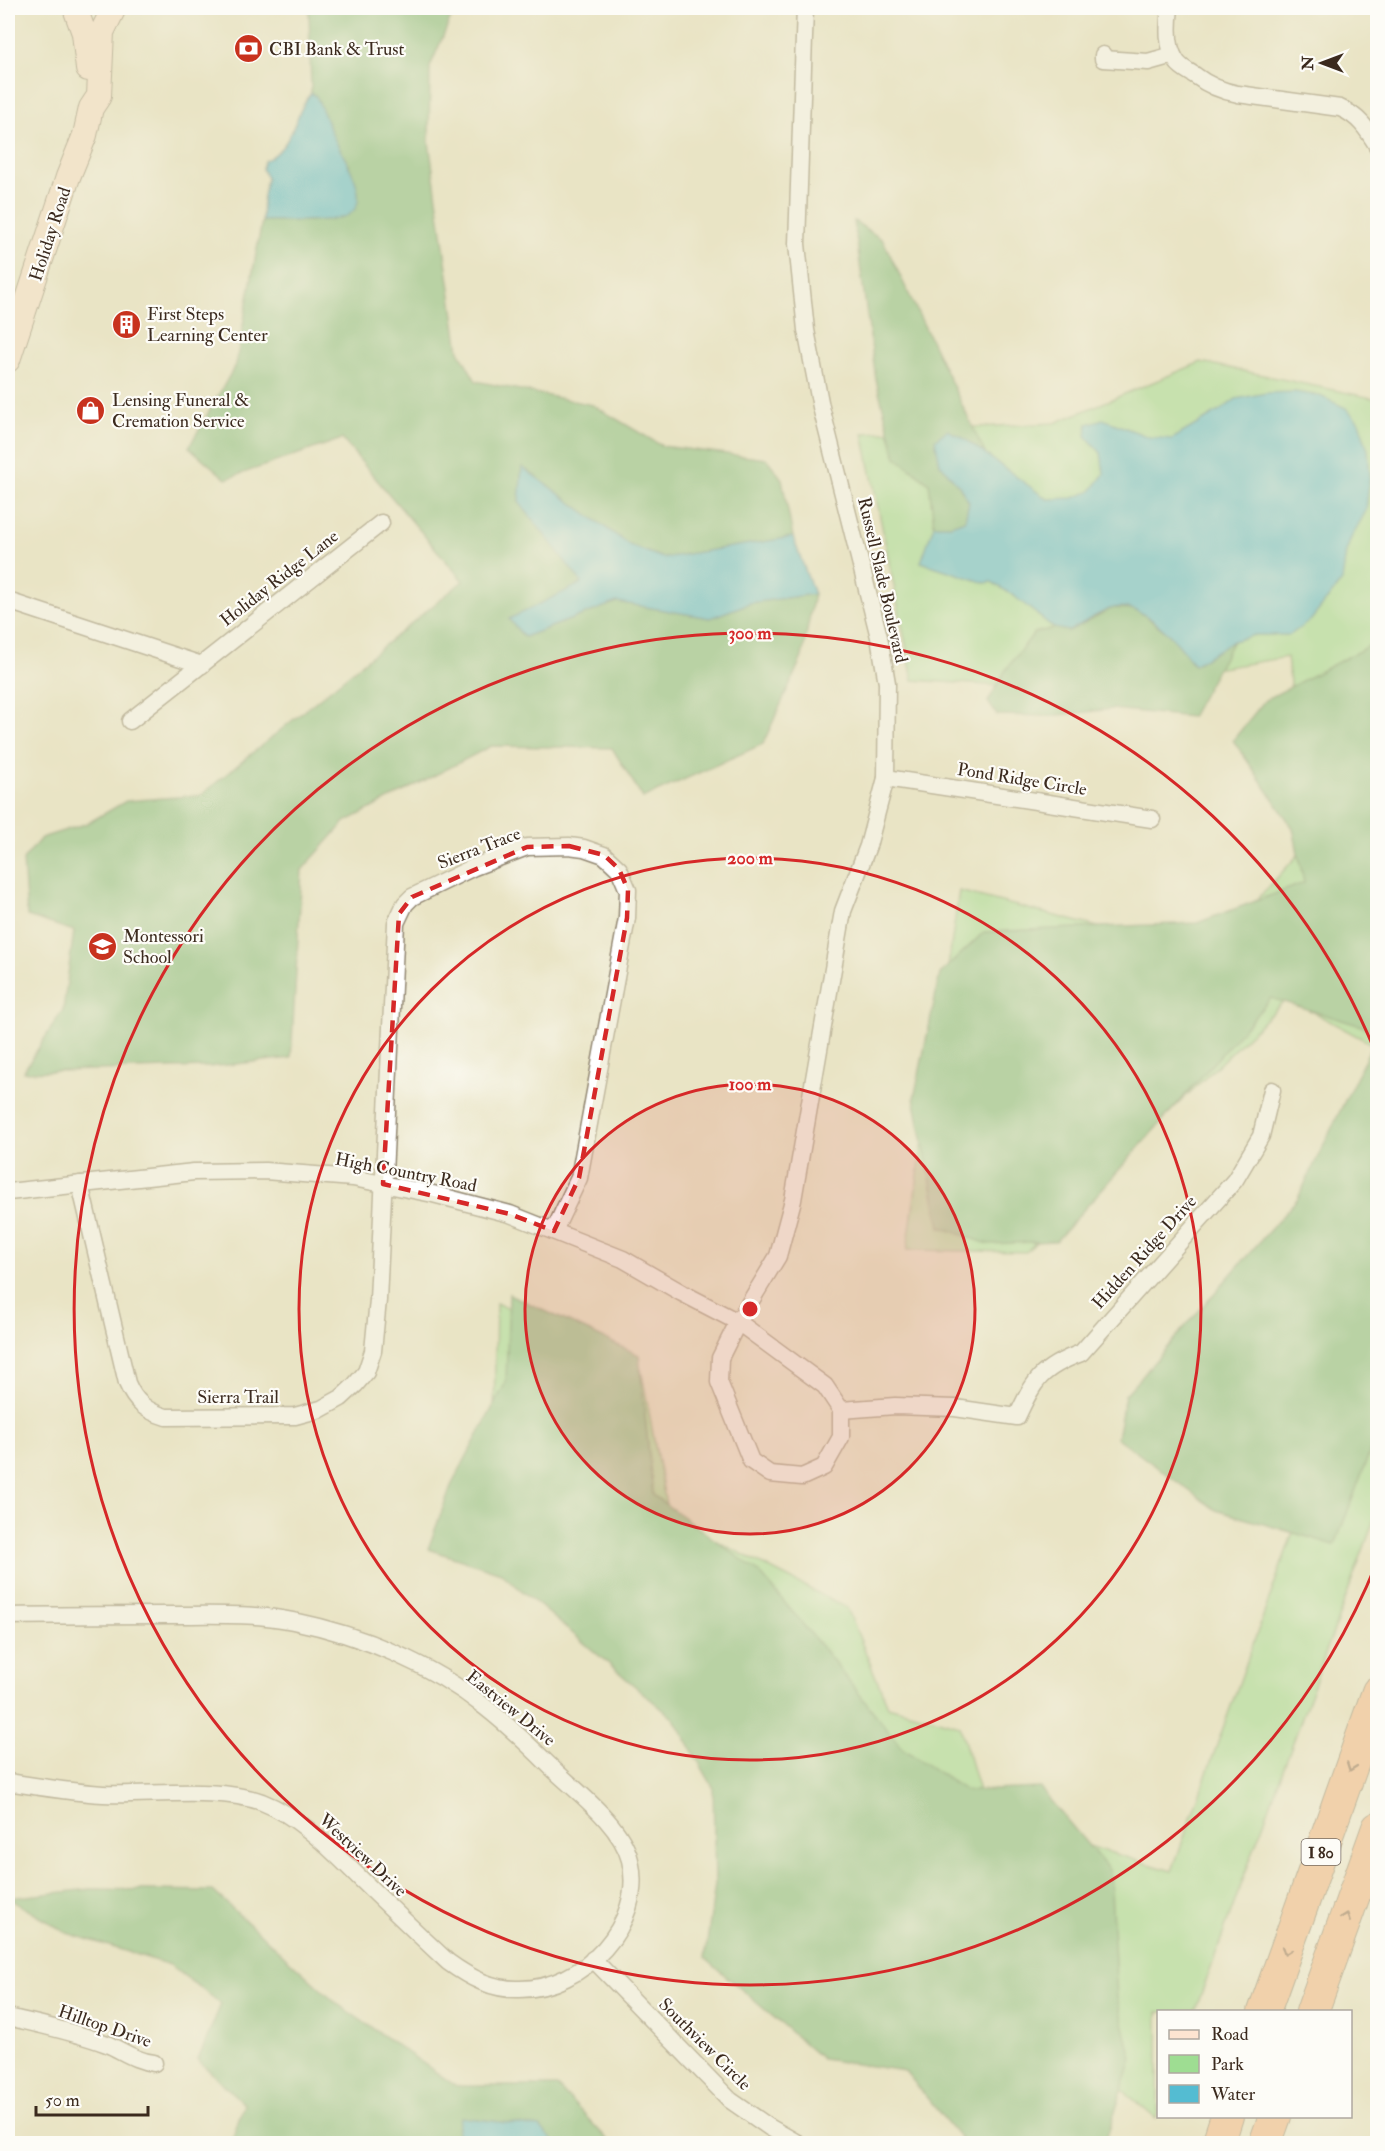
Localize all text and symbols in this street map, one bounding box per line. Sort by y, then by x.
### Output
bank icon: CBI Bank & Trust [232,33,264,65]
north arrow [1292,33,1352,93]
place label: CBI Bank & Trust [269,38,404,61]
text: N [1298,55,1318,71]
street label: Holiday Road [24,184,77,284]
place label: First Steps Learning Center [147,303,268,347]
building icon: First Steps Learning Center [110,308,142,340]
place label: Lensing Funeral & Cremation Service [112,389,249,433]
shop icon: Lensing Funeral & Cremation Service [75,394,107,426]
street label: Russell Slade Boulevard [852,495,913,665]
street label: Holiday Ridge Lane [215,525,344,632]
text: 300 m [728,622,773,645]
street label: Pond Ridge Circle [955,758,1089,801]
street label: Sierra Trace [434,822,524,875]
text: 200 m [727,847,774,870]
place label: Montessori School [123,925,204,969]
school or university icon: Montessori School [86,930,118,962]
text: 100 m [729,1073,772,1096]
street label: High Country Road [333,1147,479,1198]
street label: Hidden Ridge Drive [1087,1190,1202,1314]
centre of rings [740,1299,760,1319]
street label: Sierra Trail [197,1386,279,1409]
street label: Eastview Drive [461,1665,560,1752]
one-way arrow [1345,1761,1358,1772]
street label: Westview Drive [313,1808,412,1902]
road number: I 80 [1302,1839,1340,1865]
one-way arrow [1338,1912,1351,1923]
one-way arrow [1280,1945,1293,1956]
street label: Southview Circle [654,1993,756,2096]
street label: Hilltop Drive [55,2000,155,2053]
legend [1157,2010,1352,2118]
text: Road [1211,2023,1249,2046]
text: Park [1211,2053,1244,2076]
scale bar [36,2079,148,2117]
text: Water [1210,2083,1255,2106]
text: 50 m [45,2089,80,2112]

